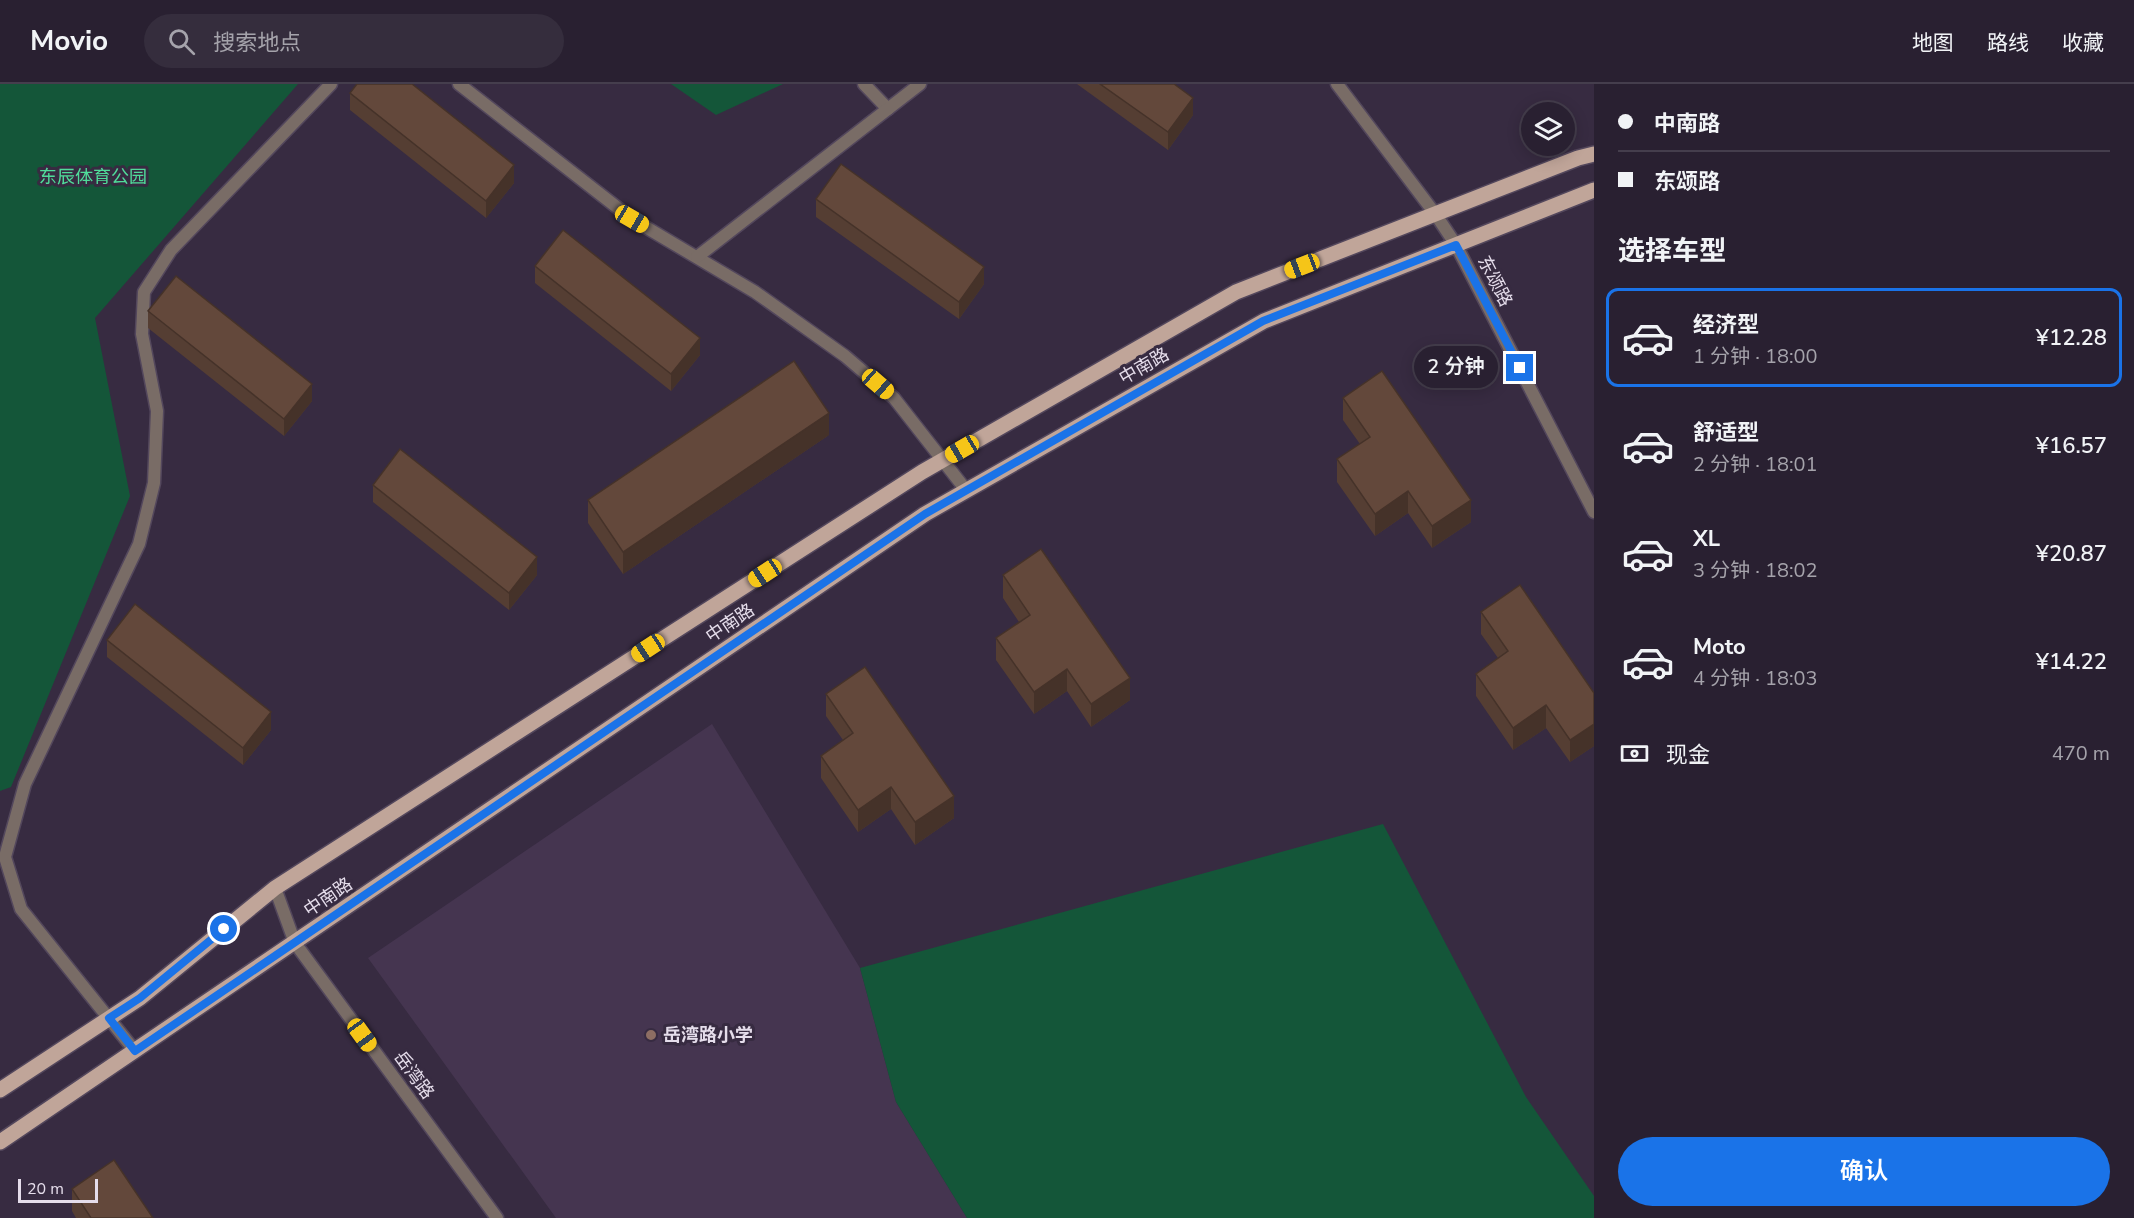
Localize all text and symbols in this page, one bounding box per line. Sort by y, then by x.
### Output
search box [144,14,564,68]
text: Movio [30,22,108,60]
icon: search [165,25,198,58]
text: 搜索地点 [213,28,301,58]
text: 地图 [1912,29,1954,57]
text: 路线 [1987,29,2029,57]
text: 收藏 [2062,29,2104,57]
map controls [1521,102,1575,156]
button: layers [1521,102,1575,156]
text: 中南路 [1654,109,1720,139]
park label: 东辰体育公园 [39,165,147,189]
text: 东颂路 [1654,167,1720,197]
car [612,202,652,236]
text: 选择车型 [1618,233,1726,270]
car [1282,251,1322,281]
street label: 东颂路 [1472,251,1518,311]
text: 经济型 [1693,310,1759,340]
icon: car [1621,311,1675,365]
text: ¥12.28 [2036,323,2107,353]
street label: 中南路 [1115,342,1173,390]
text: 1 分钟 · 18:00 [1693,343,1818,370]
callout: 2 分钟 [1415,347,1499,389]
text: 2 分钟 [1427,353,1485,380]
route end [1506,354,1533,381]
car [859,365,897,403]
text: 舒适型 [1693,418,1759,448]
icon: car [1621,419,1675,473]
text: ¥16.57 [2036,431,2107,461]
car [942,432,982,466]
text: 2 分钟 · 18:01 [1693,451,1818,478]
text: XL [1693,524,1720,554]
icon: car [1621,527,1675,581]
text: ¥20.87 [2036,539,2107,569]
car [745,556,785,590]
text: 3 分钟 · 18:02 [1693,557,1818,584]
street label: 中南路 [701,598,759,648]
car [628,631,668,665]
text: Moto [1693,632,1746,662]
icon: car [1621,635,1675,689]
text: ¥14.22 [2036,647,2107,677]
text: 4 分钟 · 18:03 [1693,665,1818,692]
icon: cash [1618,737,1651,770]
text: 现金 [1666,740,1710,770]
text: 470 m [2052,740,2110,767]
street label: 中南路 [299,872,357,922]
route start [210,915,237,942]
car [344,1015,380,1055]
place label: 岳湾路小学 [663,1023,753,1047]
marker: 岳湾路小学 [644,1028,658,1042]
street label: 岳湾路 [388,1046,440,1104]
button: 确认 [1618,1137,2110,1206]
scale bar [18,1176,98,1204]
text: 20 m [27,1178,64,1200]

